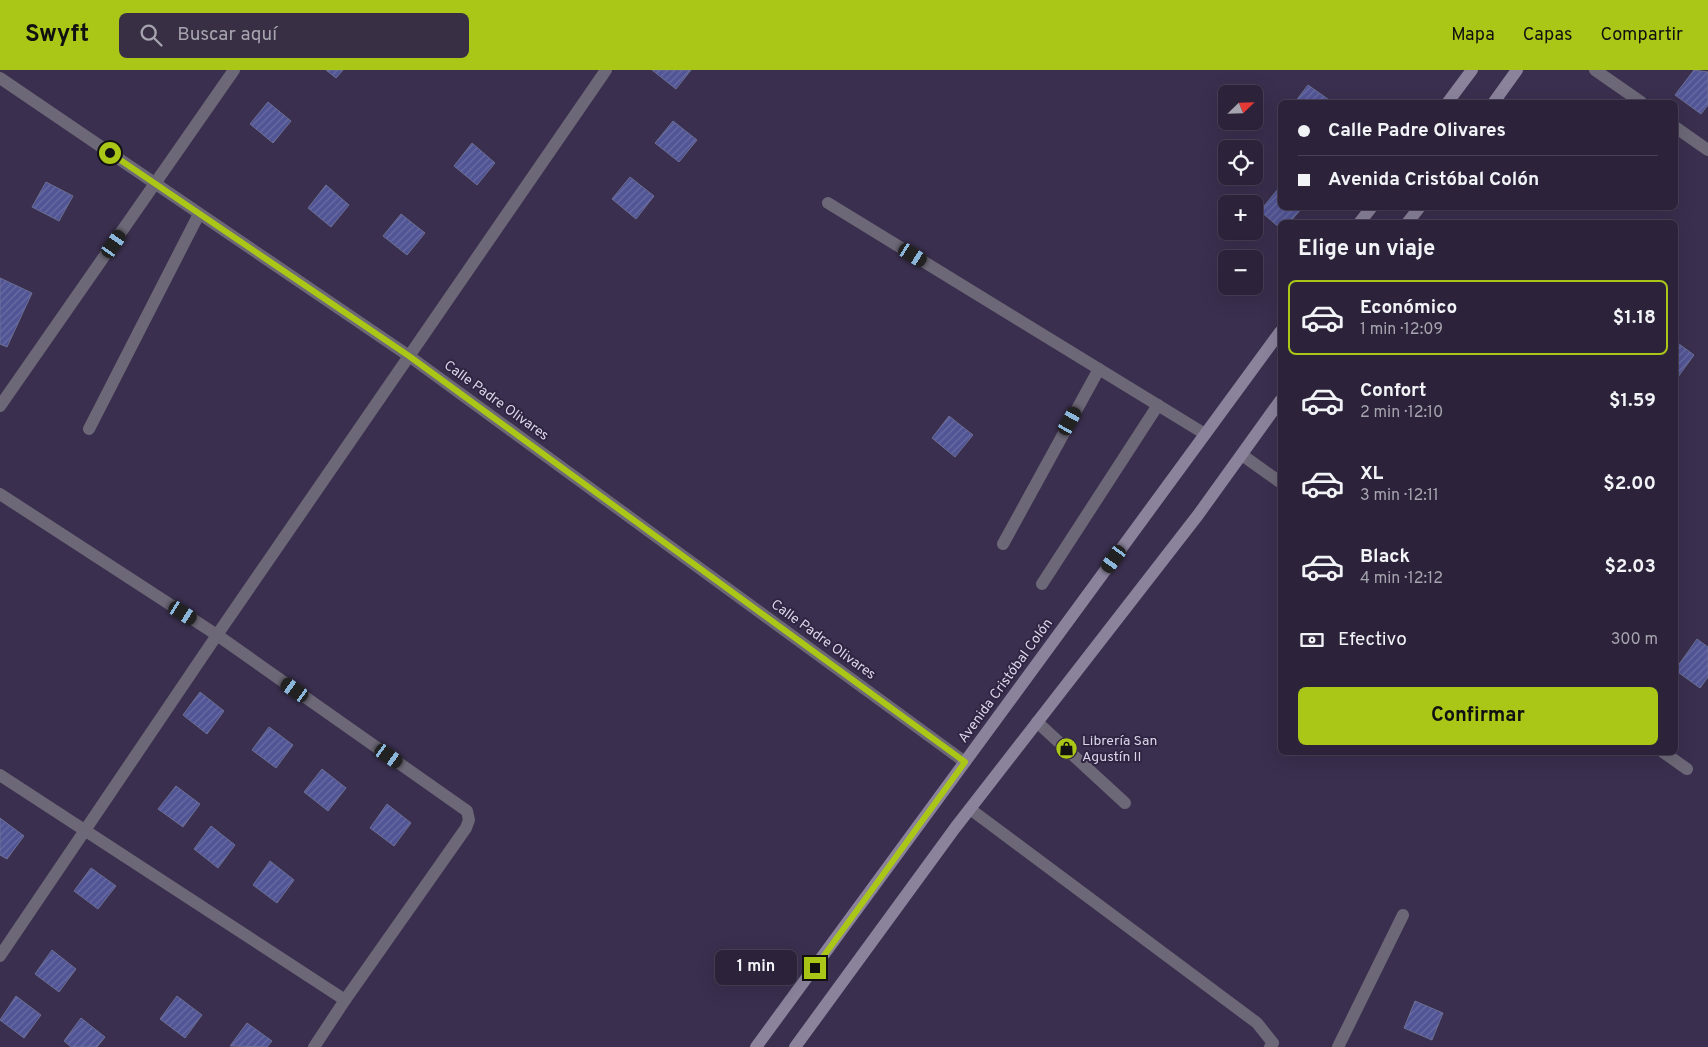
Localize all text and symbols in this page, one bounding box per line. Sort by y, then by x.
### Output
search box [119,13,469,58]
text: Swyft [25,20,89,50]
icon: search [137,21,165,49]
text: Buscar aquí [177,23,277,47]
text: Mapa [1451,24,1495,47]
text: Capas [1523,24,1572,47]
text: Compartir [1600,24,1683,47]
north arrow [1218,85,1262,130]
map controls [1218,85,1263,295]
text: Calle Padre Olivares [1328,119,1506,143]
button: locate [1218,140,1263,185]
route start [99,142,121,164]
text: Avenida Cristóbal Colón [1328,168,1539,192]
button: + [1218,195,1263,240]
car [99,227,128,261]
text: Elige un viaje [1298,236,1435,263]
car [896,241,929,269]
button: − [1218,250,1263,295]
icon: car [1300,295,1345,340]
text: Económico [1360,296,1457,320]
text: $1.18 [1613,306,1656,330]
text: 1 min · 12:09 [1360,320,1443,340]
street label: Calle Padre Olivares [440,357,552,445]
icon: car [1300,378,1345,423]
text: Confort [1360,379,1426,403]
text: $1.59 [1609,389,1656,413]
text: 2 min · 12:10 [1360,403,1443,423]
car [1056,404,1083,438]
icon: car [1300,461,1345,506]
text: XL [1360,462,1383,486]
text: $2.00 [1603,472,1656,496]
text: 3 min · 12:11 [1360,486,1439,506]
car [1099,542,1128,576]
icon: car [1300,544,1345,589]
text: Black [1360,545,1410,569]
text: $2.03 [1604,555,1656,579]
text: 4 min · 12:12 [1360,569,1443,589]
street label: Calle Padre Olivares [767,596,879,684]
car [166,599,199,627]
street label: Avenida Cristóbal Colón [955,615,1057,747]
icon: cash [1298,626,1326,654]
text: Efectivo [1338,628,1407,652]
text: 300 m [1611,630,1658,650]
car [278,675,311,705]
button: Confirmar [1298,687,1658,745]
place label: Librería San Agustín II [1082,733,1157,766]
shop icon: Librería San Agustín II [1054,737,1078,761]
car [372,741,405,771]
callout: 1 min [715,950,798,986]
text: 1 min [737,957,775,977]
route end [804,957,826,979]

